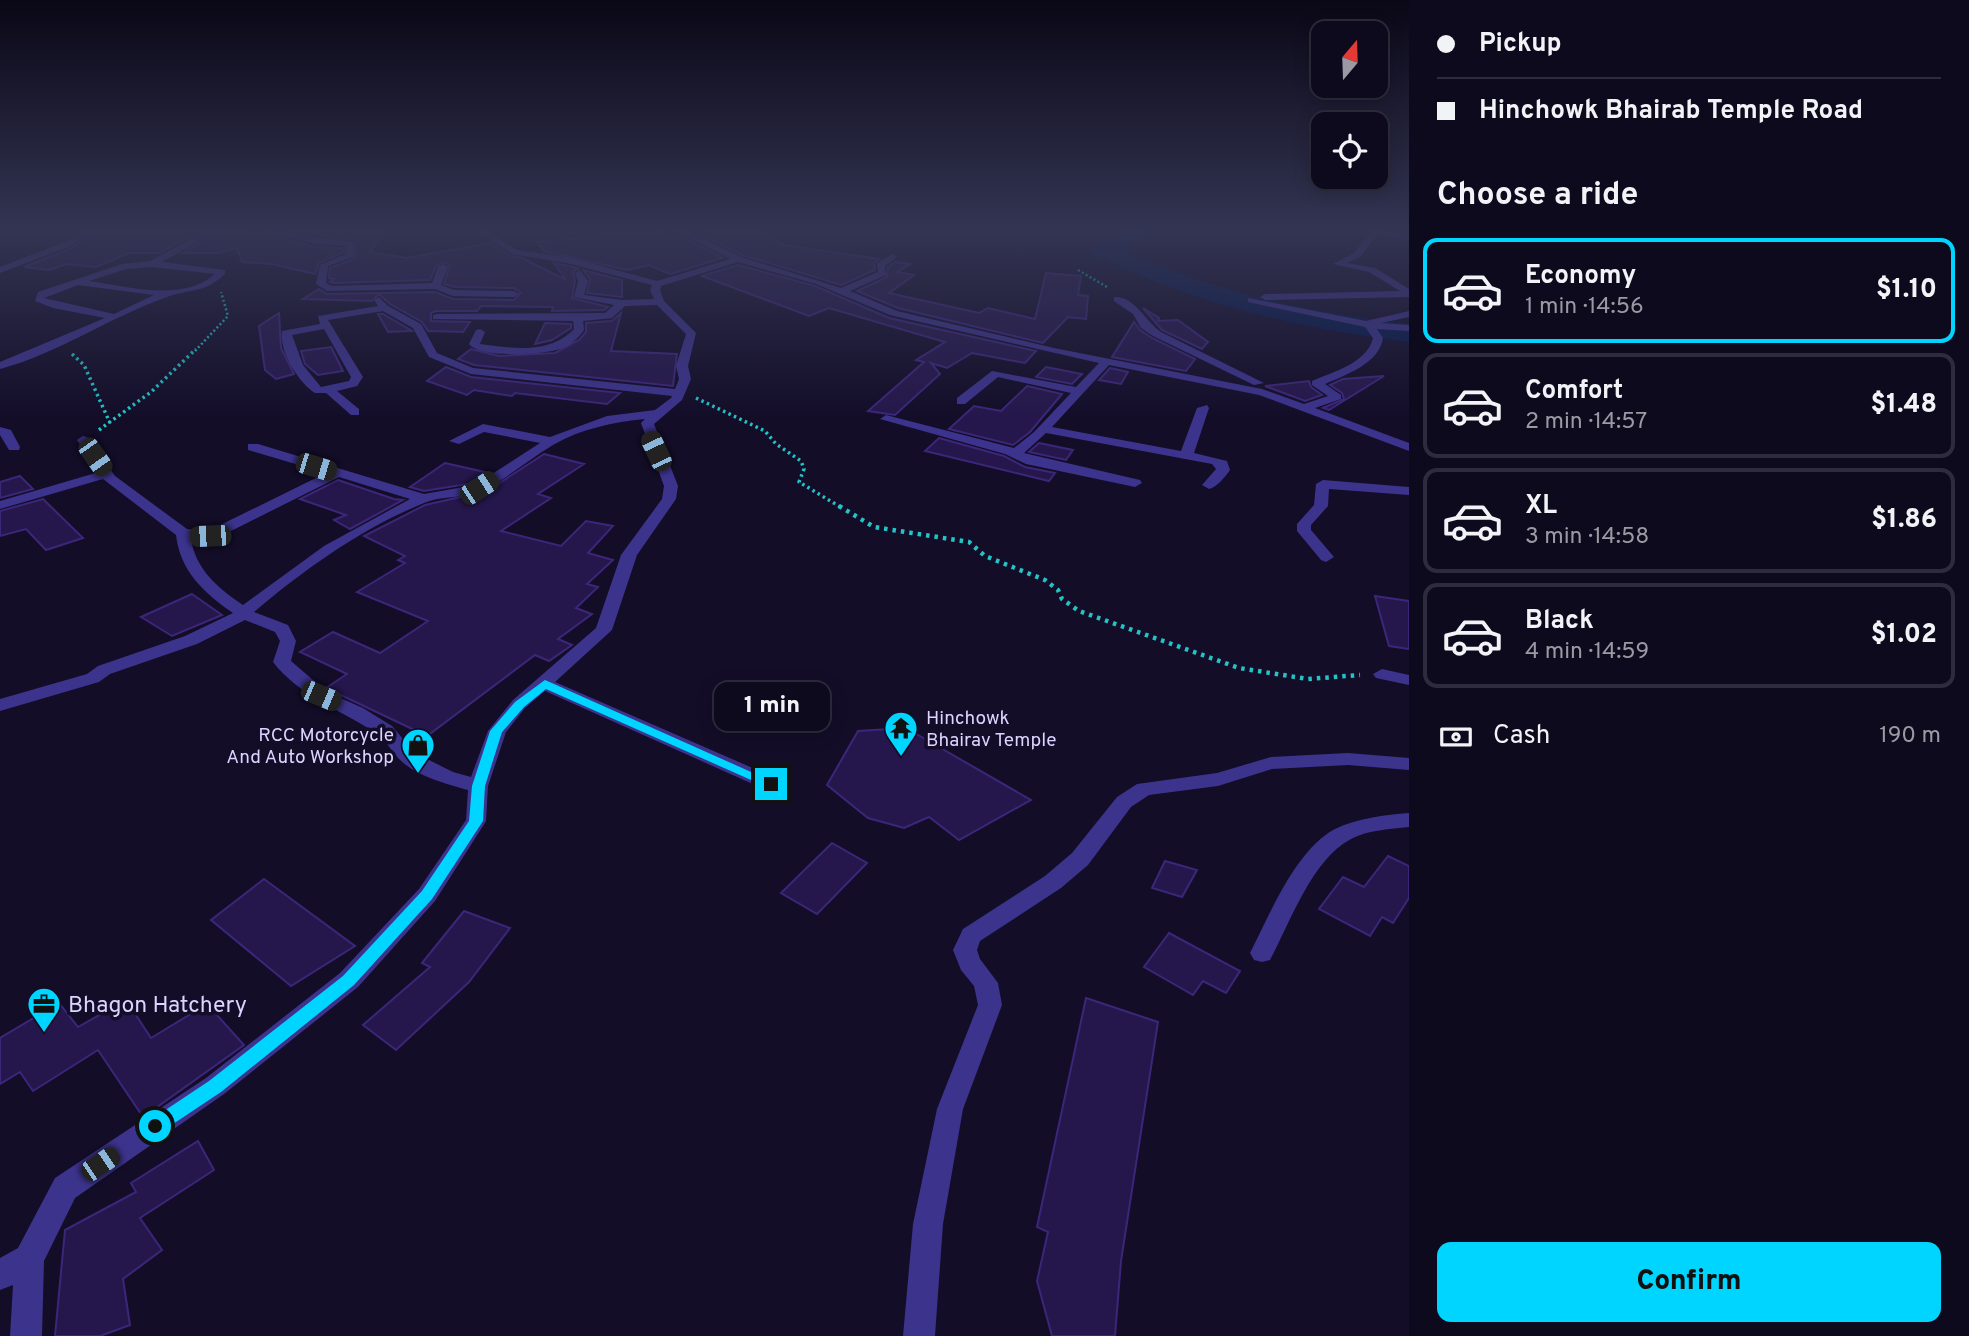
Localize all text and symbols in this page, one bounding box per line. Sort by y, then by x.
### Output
north arrow [1311,21,1388,98]
map controls [1311,21,1388,189]
text: Pickup [1479,28,1562,61]
text: Hinchowk Bhairab Temple Road [1479,95,1863,128]
button: locate [1311,112,1388,189]
text: Choose a ride [1437,176,1638,216]
icon: car [1441,259,1504,322]
text: Economy [1525,260,1636,293]
text: $1.10 [1876,274,1937,307]
text: 1 min · 14:56 [1525,293,1644,322]
icon: car [1441,374,1504,437]
text: Comfort [1525,375,1623,408]
text: $1.48 [1870,389,1937,422]
text: 2 min · 14:57 [1525,408,1647,437]
car [638,428,675,474]
car [75,434,116,480]
car [293,451,340,483]
car [456,468,503,508]
icon: car [1441,489,1504,552]
text: XL [1525,490,1557,523]
text: $1.86 [1871,504,1937,537]
text: 3 min · 14:58 [1525,523,1649,552]
car [189,525,232,547]
icon: car [1441,604,1504,667]
text: Black [1525,605,1594,638]
text: $1.02 [1871,619,1937,652]
text: 4 min · 14:59 [1525,638,1649,667]
car [298,678,345,714]
callout: 1 min [713,682,829,732]
text: 1 min [744,692,800,721]
place label: Hinchowk Bhairav Temple [926,707,1057,753]
temple icon: Hinchowk Bhairav Temple [882,709,920,758]
icon: cash [1437,718,1475,756]
text: Cash [1493,720,1550,753]
text: 190 m [1879,722,1941,751]
place label: RCC Motorcycle And Auto Workshop [226,724,394,770]
shop icon: RCC Motorcycle And Auto Workshop [399,726,437,775]
route end [755,768,787,800]
office icon: Bhagon Hatchery [25,985,63,1034]
place label: Bhagon Hatchery [68,992,247,1021]
route start [139,1110,171,1142]
car [77,1144,124,1184]
button: Confirm [1437,1242,1941,1322]

